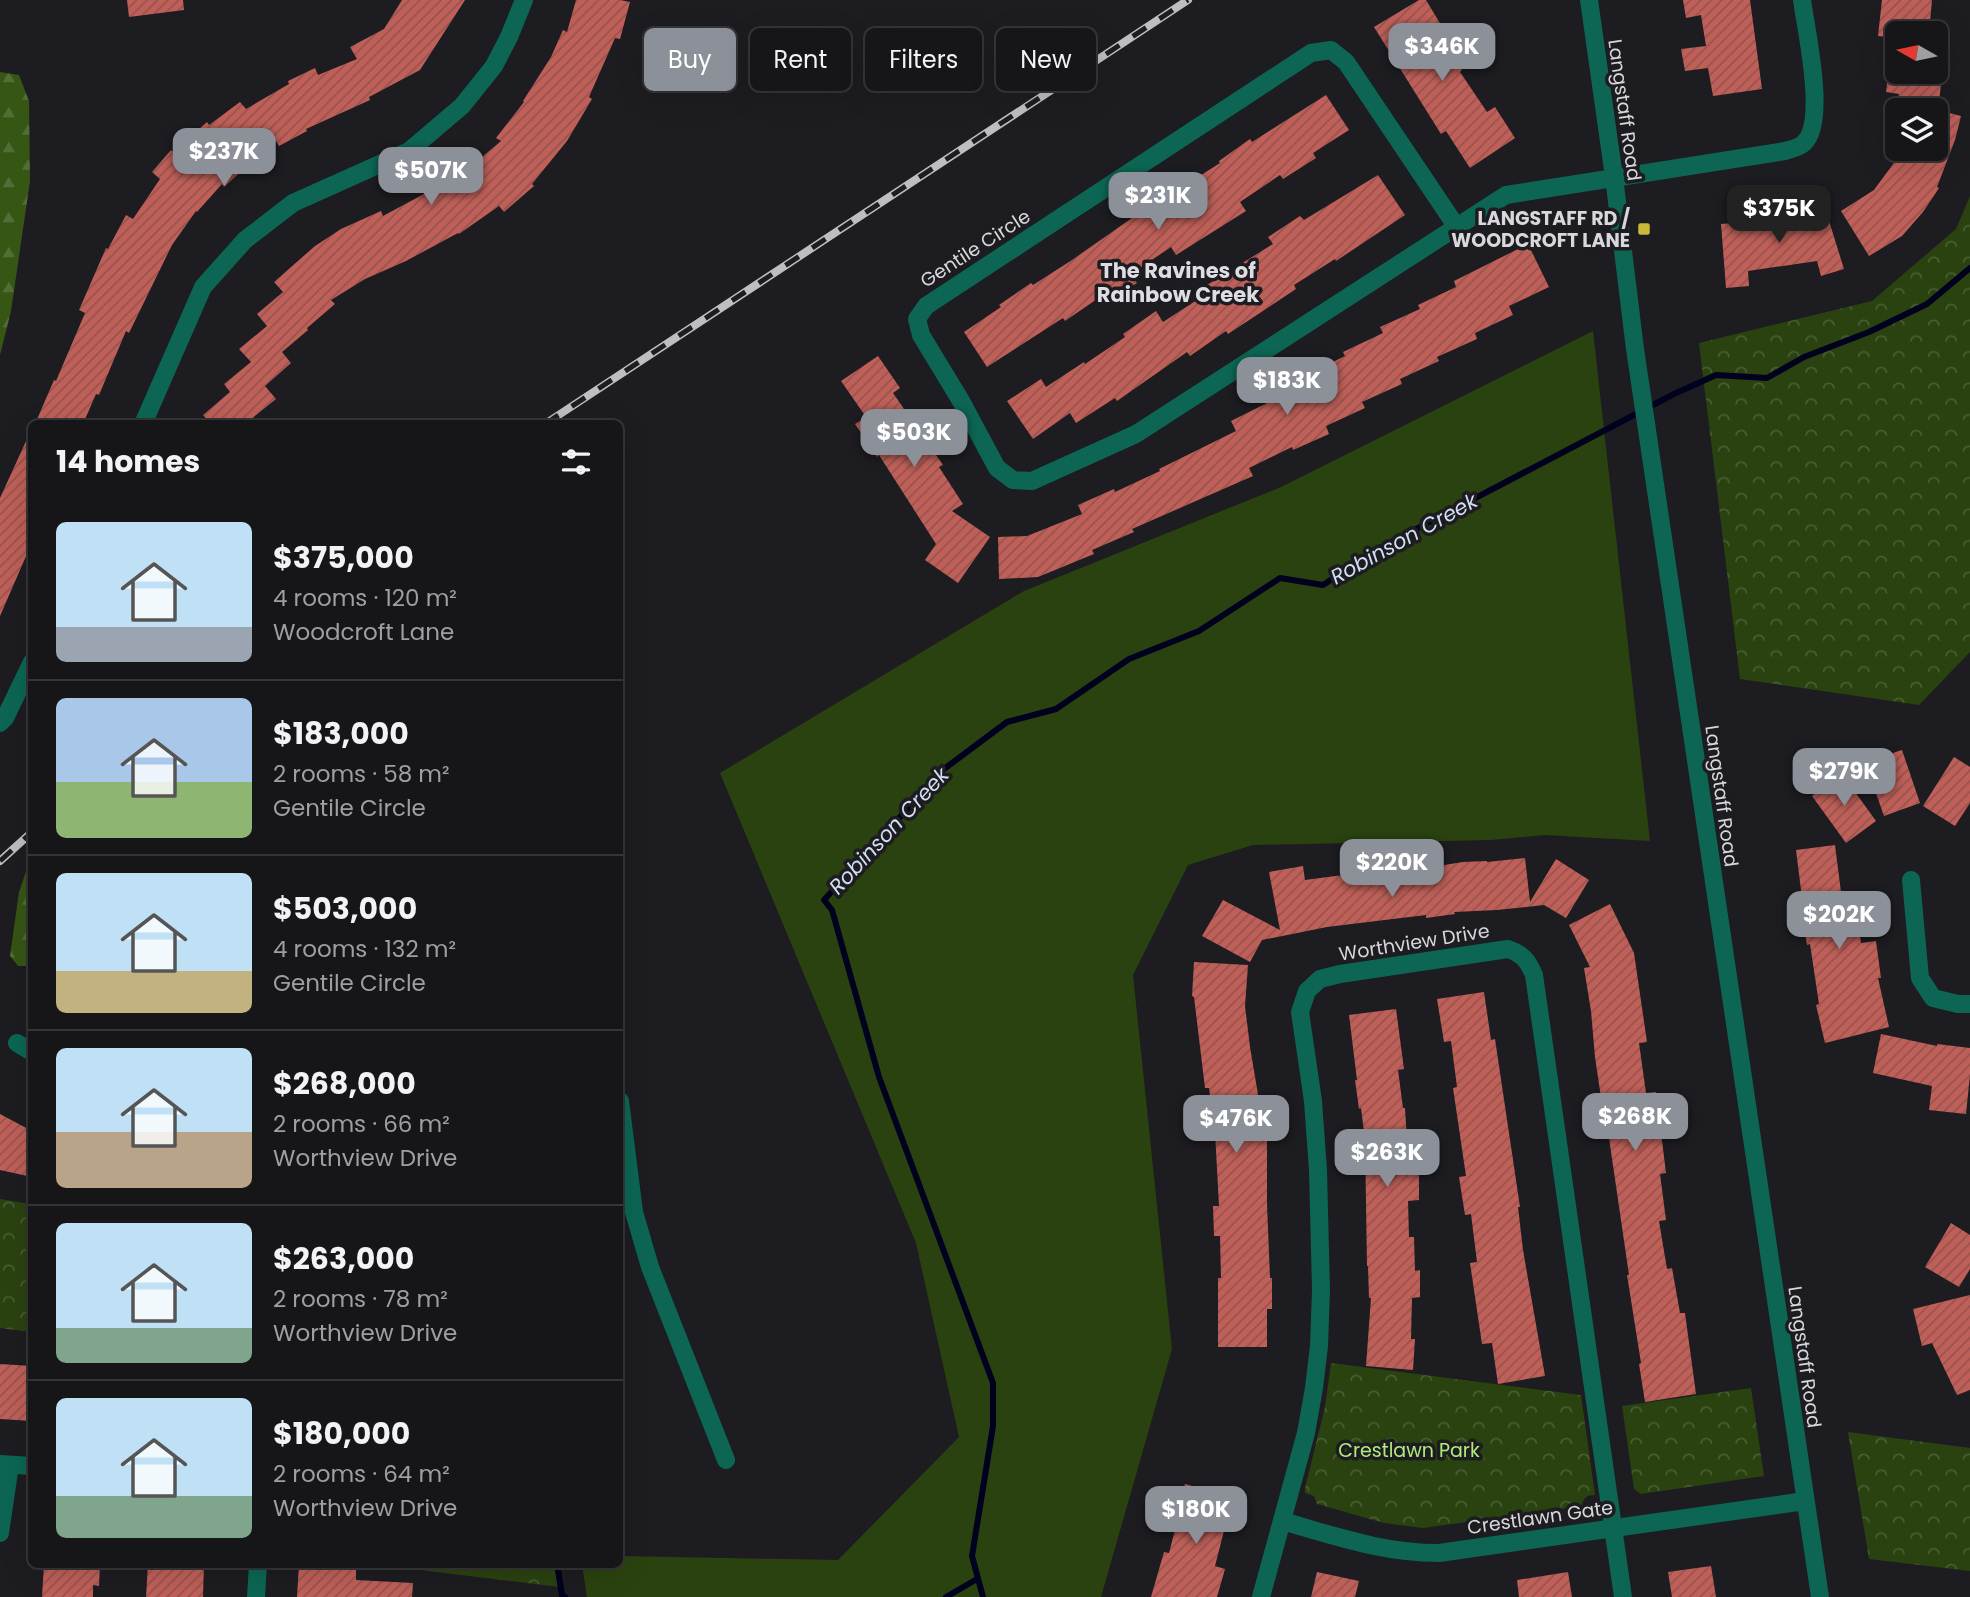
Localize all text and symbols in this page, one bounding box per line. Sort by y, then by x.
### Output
north arrow [1885,21,1948,84]
map controls [1885,21,1948,161]
pin: $346K [1393,24,1491,83]
chip: Buy [644,28,736,91]
chip: Rent [750,28,851,91]
chip: Filters [865,28,982,91]
chip: New [996,28,1096,91]
text: $346K [1404,30,1480,62]
street label: Langstaff Road [1601,38,1648,183]
button: layers [1885,98,1948,161]
pin: $237K [175,128,273,188]
text: $237K [189,135,259,167]
pin: $507K [382,148,480,207]
text: $507K [394,154,468,186]
pin: $231K [1109,173,1207,232]
text: $231K [1125,179,1191,211]
pin: $375K [1730,186,1828,245]
text: $375K [1743,192,1815,224]
street label: Gentile Circle [915,203,1036,294]
place label: LANGSTAFF RD / WOODCROFT LANE [1451,205,1630,254]
marker: LANGSTAFF RD / WOODCROFT LANE [1636,221,1652,237]
district label: The Ravines of Rainbow Creek [1097,256,1259,309]
pin: $183K [1238,358,1336,417]
text: $183K [1253,364,1321,396]
pin: $503K [865,410,963,469]
text: $503K [876,416,952,448]
text: 14 homes [56,440,200,483]
icon: filters [557,443,595,481]
water label: Robinson Creek [1325,486,1484,591]
text: $375,000 [273,536,414,579]
icon: home [112,550,196,634]
text: 4 rooms · 120 m² [273,582,457,614]
text: Woodcroft Lane [273,616,454,648]
text: $183,000 [273,712,409,755]
street label: Langstaff Road [1698,724,1745,869]
icon: home [112,726,196,810]
pin: $279K [1795,748,1893,808]
text: $279K [1809,755,1879,787]
text: 2 rooms · 58 m² [273,758,450,790]
water label: Robinson Creek [822,760,956,901]
text: Gentile Circle [273,792,426,824]
pin: $220K [1343,839,1441,899]
text: $220K [1356,846,1428,878]
text: $503,000 [273,887,417,930]
pin: $202K [1790,892,1888,951]
text: $202K [1803,898,1875,930]
icon: home [112,901,196,985]
street label: Worthview Drive [1337,917,1491,968]
text: 4 rooms · 132 m² [273,933,456,965]
text: Gentile Circle [273,967,426,999]
text: $268,000 [273,1062,416,1105]
icon: home [112,1076,196,1160]
pin: $268K [1586,1094,1684,1153]
pin: $476K [1187,1096,1285,1155]
text: $268K [1598,1100,1672,1132]
text: $476K [1199,1102,1273,1134]
text: 2 rooms · 66 m² [273,1108,450,1140]
pin: $263K [1338,1130,1436,1189]
text: $263K [1351,1136,1423,1168]
text: Worthview Drive [273,1142,457,1174]
text: $263,000 [273,1237,414,1280]
icon: home [112,1251,196,1335]
text: 2 rooms · 78 m² [273,1283,448,1315]
street label: Langstaff Road [1781,1285,1828,1430]
text: Worthview Drive [273,1317,457,1349]
text: $180,000 [273,1412,410,1455]
icon: home [112,1426,196,1510]
park label: Crestlawn Park [1338,1437,1480,1464]
text: 2 rooms · 64 m² [273,1458,450,1490]
pin: $180K [1147,1486,1245,1546]
text: Worthview Drive [273,1492,457,1524]
text: $180K [1161,1493,1231,1525]
street label: Crestlawn Gate [1465,1494,1615,1541]

